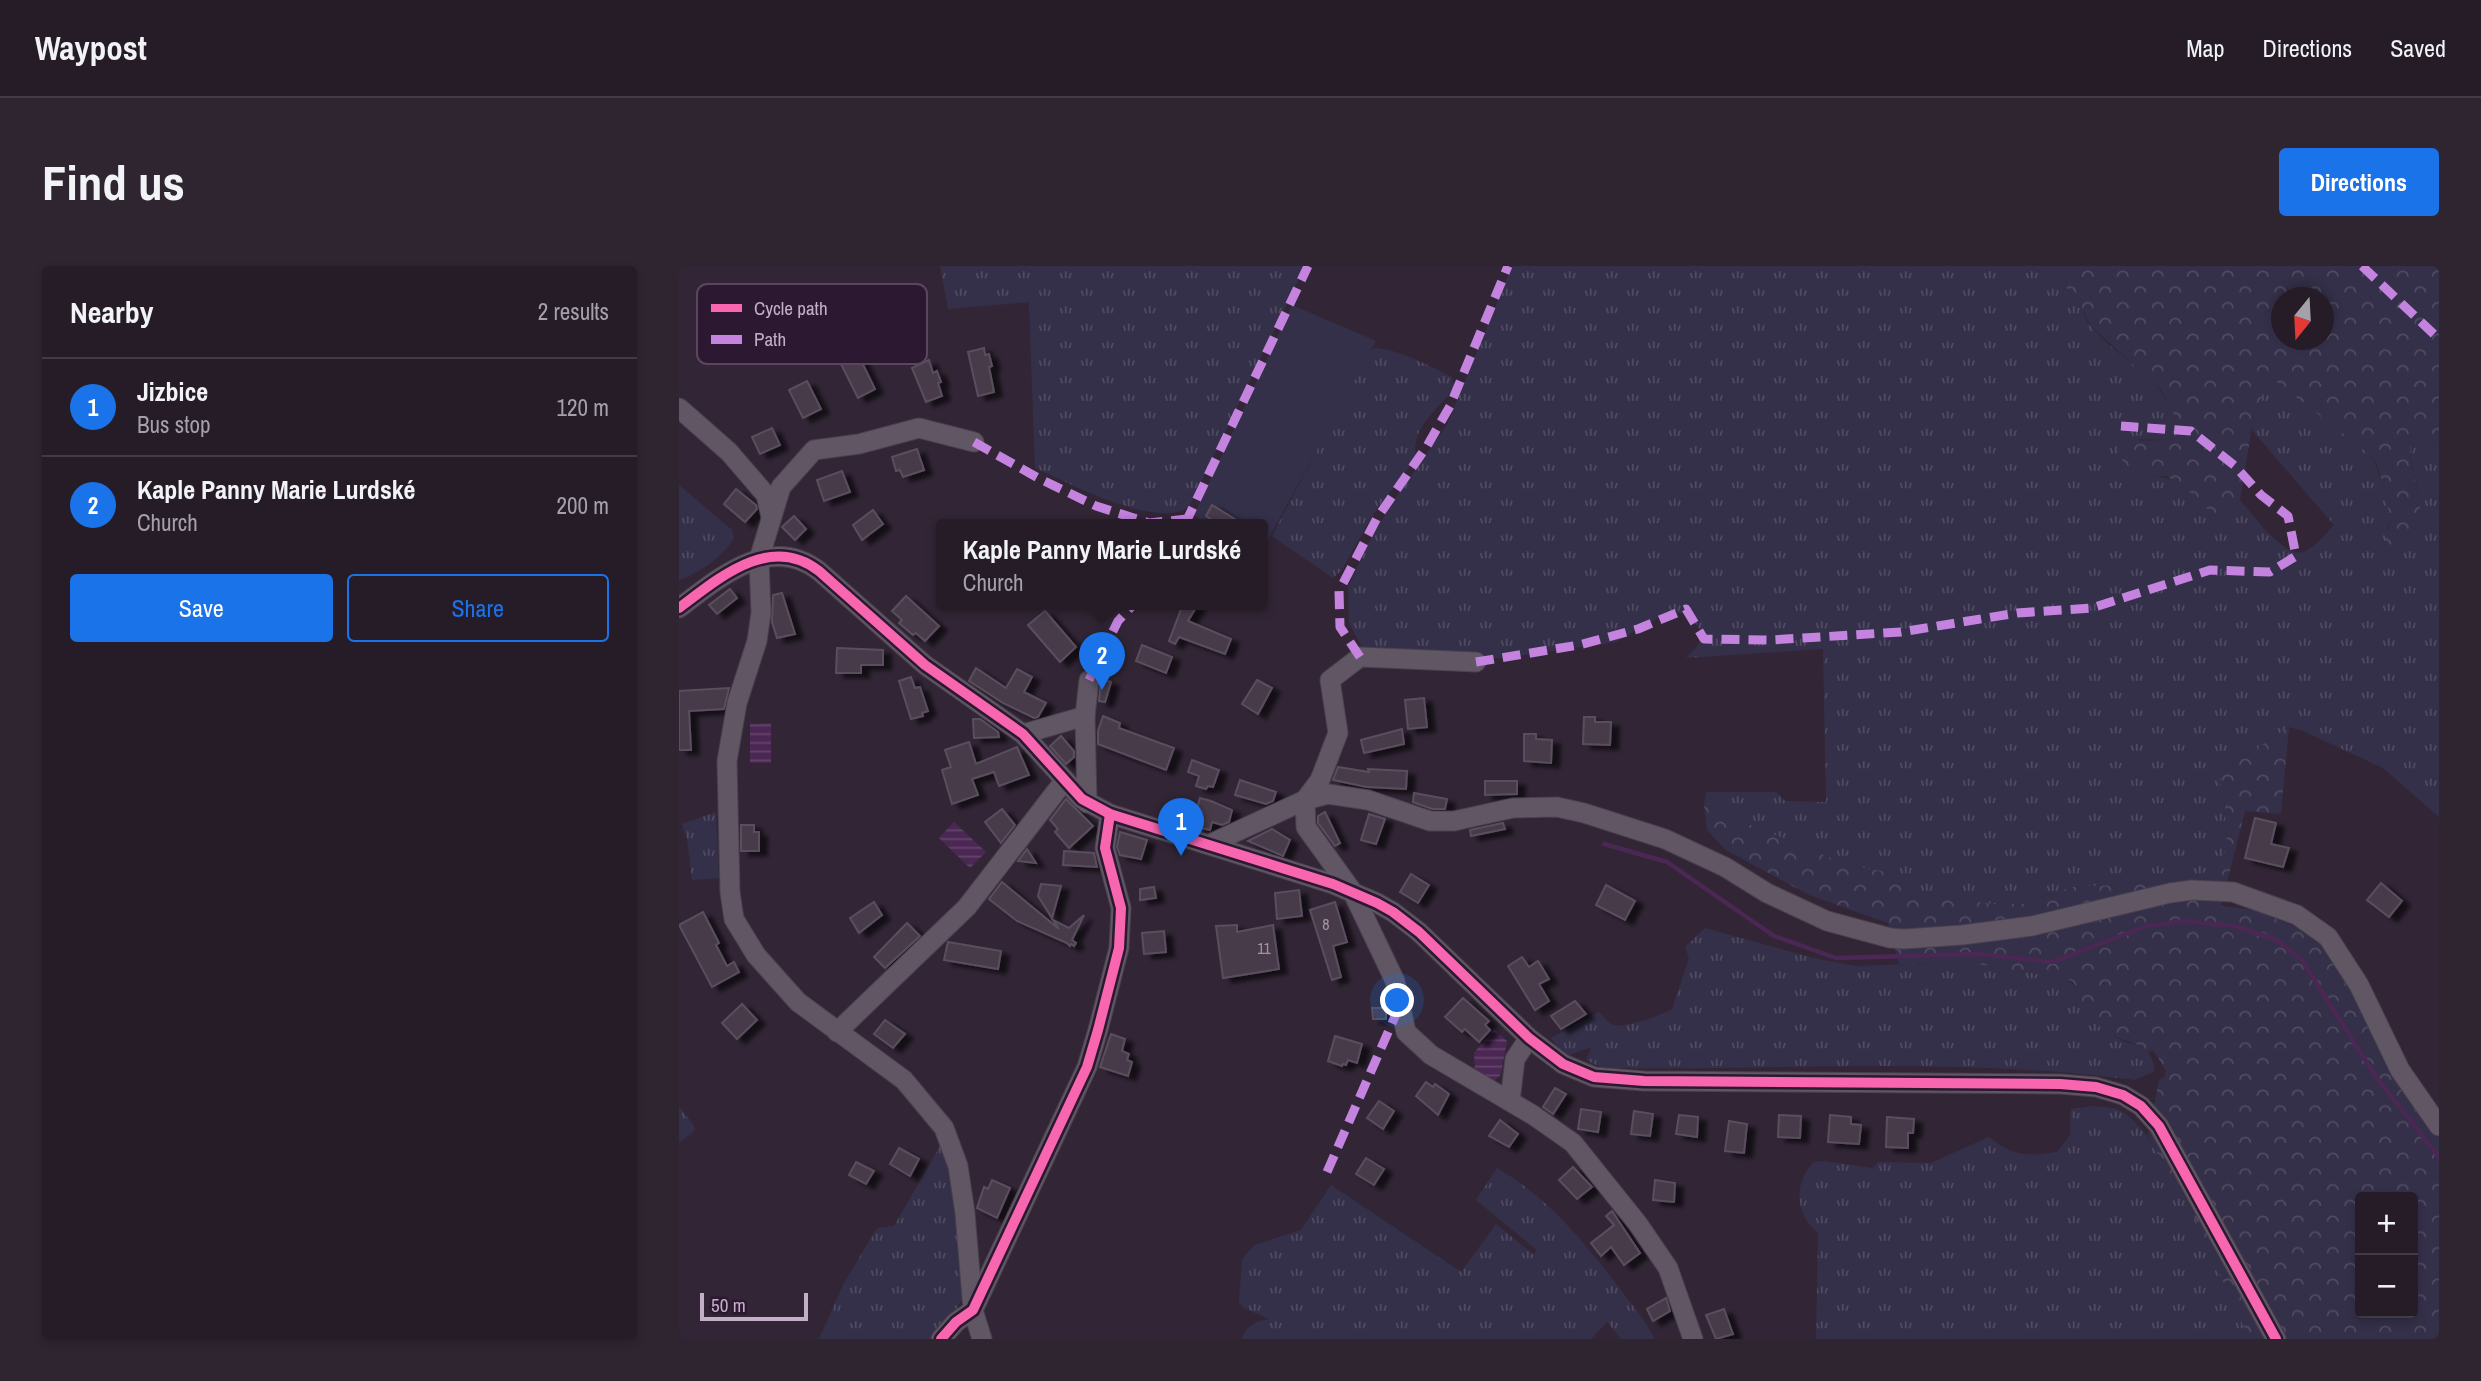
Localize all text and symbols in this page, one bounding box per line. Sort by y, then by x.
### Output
text: Waypost [35,26,147,70]
text: Map [2186,32,2224,64]
text: Directions [2262,32,2352,64]
text: Saved [2390,32,2446,64]
button: Directions [2279,148,2439,216]
text: Find us [42,149,185,215]
legend [697,284,927,364]
north arrow [2271,287,2334,350]
text: Nearby [70,292,153,332]
text: Cycle path [754,295,828,321]
text: 2 results [538,296,609,327]
text: Path [754,326,786,352]
text: Jizbice [137,374,208,409]
text: 1 [88,392,98,423]
text: 120 m [557,392,609,423]
text: Bus stop [137,409,210,440]
text: Kaple Panny Marie Lurdské [137,472,415,507]
text: 2 [88,490,98,521]
text: 200 m [557,490,609,521]
text: Church [137,507,198,538]
popup [936,519,1268,610]
text: Kaple Panny Marie Lurdské [963,532,1241,567]
text: Church [963,567,1024,598]
button: Save [70,574,333,642]
button: Share [347,574,609,642]
pin: 2 [1079,632,1125,690]
pin: 1 [1158,798,1204,856]
house number: 8 [1322,913,1330,935]
house number: 11 [1257,937,1272,959]
your location [1380,983,1414,1017]
map controls [2355,1192,2418,1318]
button: + [2355,1192,2418,1255]
button: − [2355,1255,2418,1318]
scale bar [700,1290,809,1322]
text: 50 m [711,1292,746,1318]

